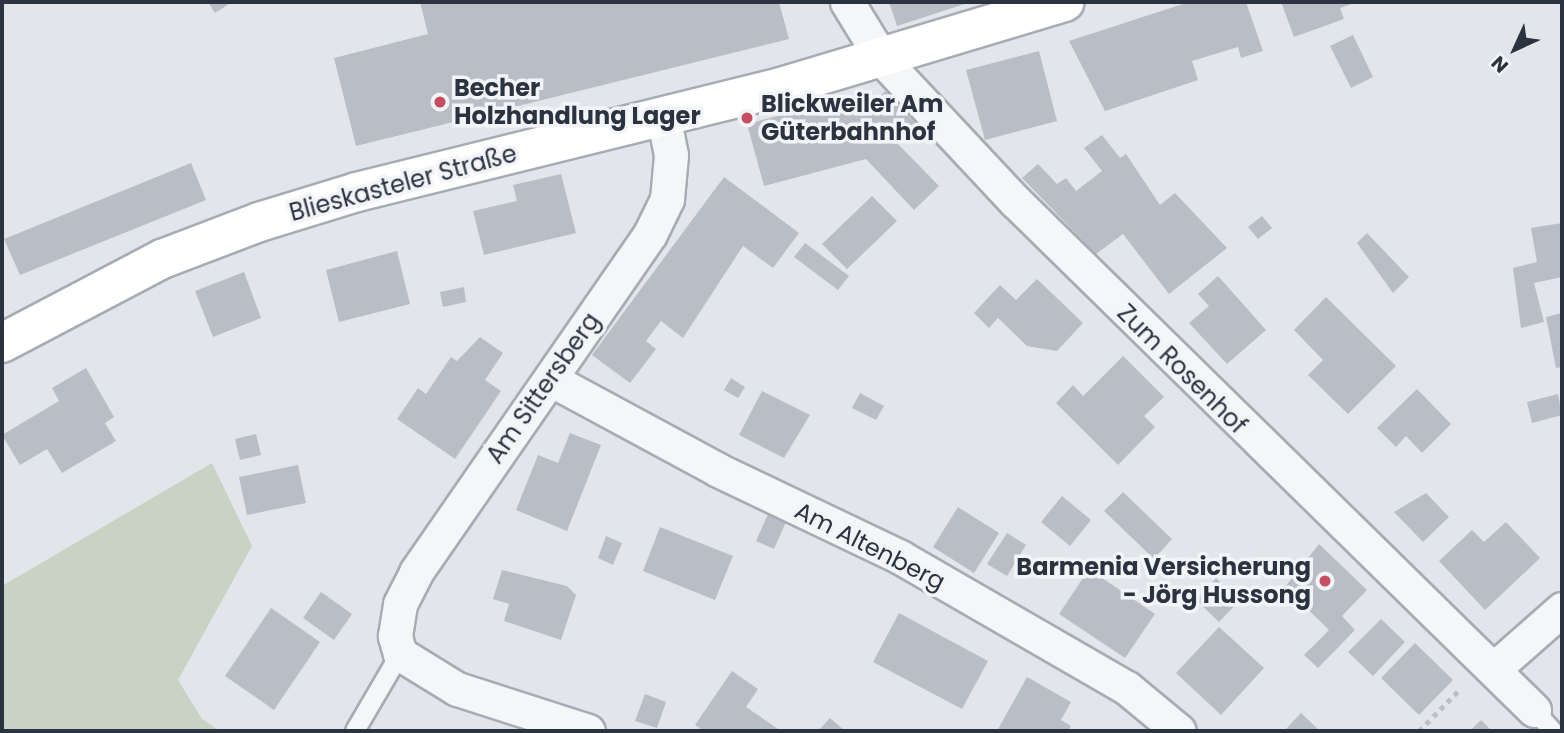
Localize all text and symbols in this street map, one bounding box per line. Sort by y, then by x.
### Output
north arrow [1480,14,1550,84]
text: N [1485,50,1514,79]
place label: Becher Holzhandlung Lager [454,74,701,130]
place label: Blickweiler Am Güterbahnhof [761,90,943,146]
marker: Becher Holzhandlung Lager [432,94,448,110]
marker: Blickweiler Am Güterbahnhof [739,110,755,126]
street label: Blieskasteler Straße [286,139,520,227]
street label: Zum Rosenhof [1111,298,1253,440]
street label: Am Sittersberg [480,307,606,469]
street label: Am Altenberg [790,496,950,596]
place label: Barmenia Versicherung - Jörg Hussong [1016,553,1311,609]
marker: Barmenia Versicherung - Jörg Hussong [1317,573,1333,589]

